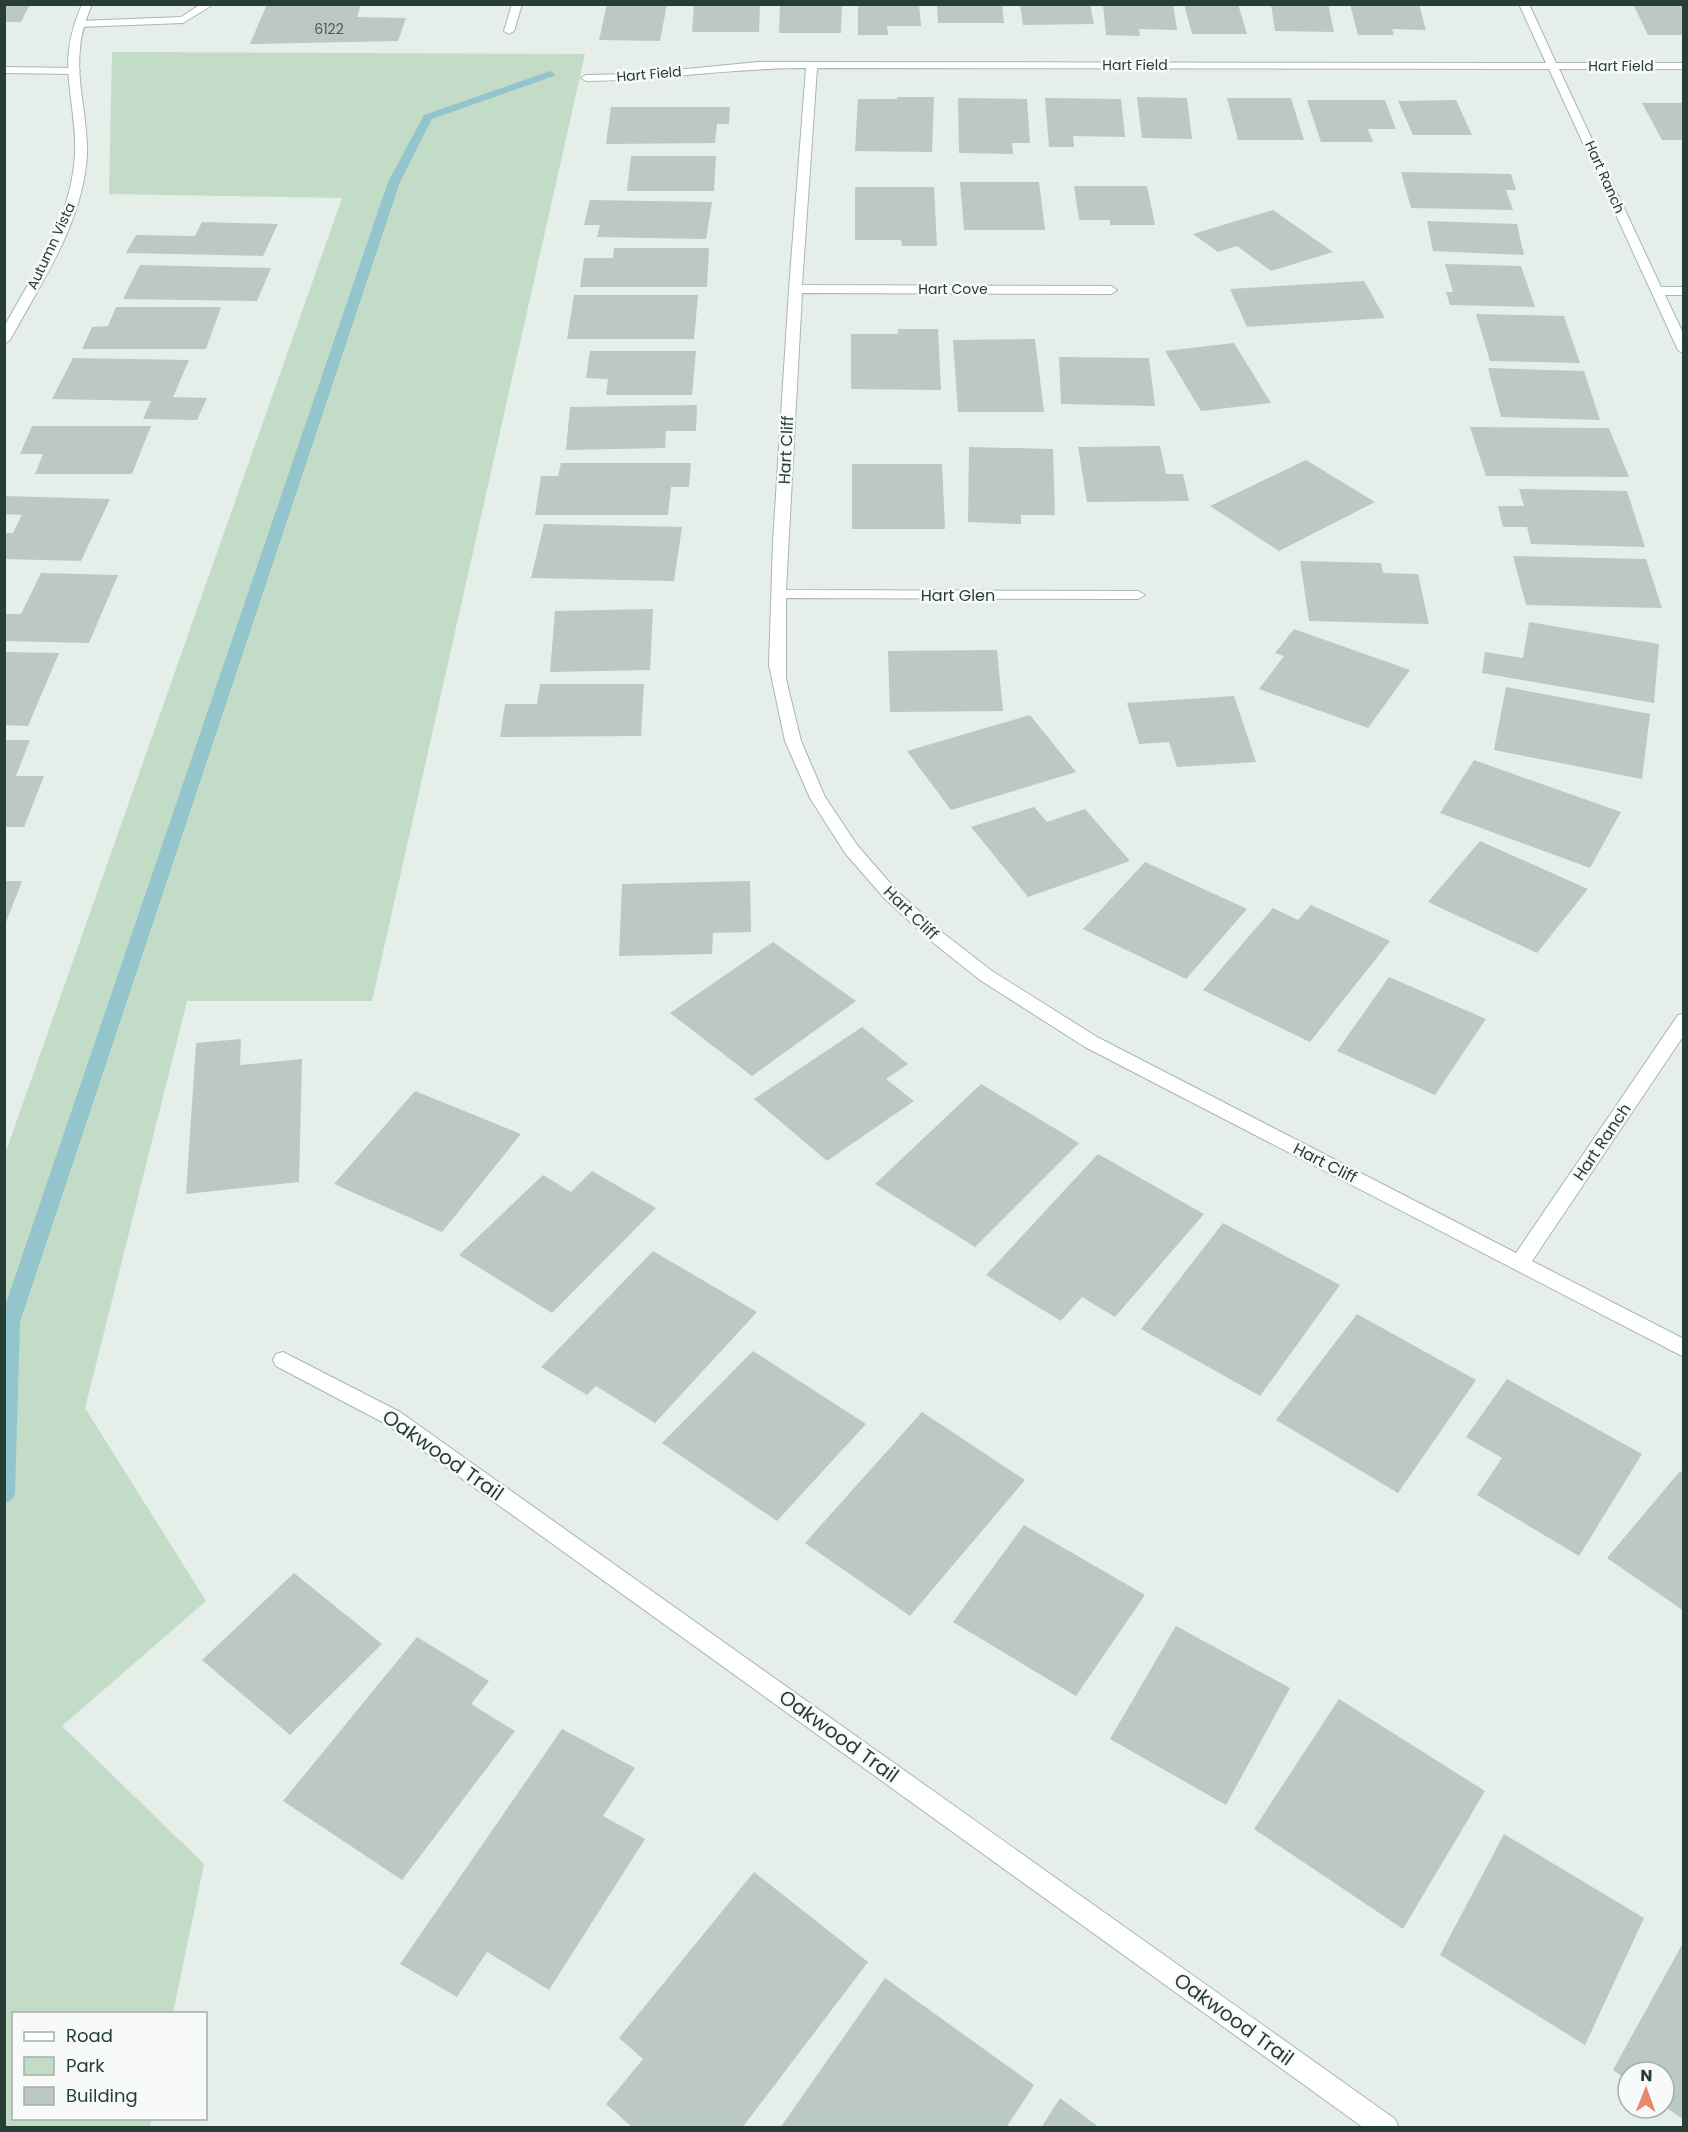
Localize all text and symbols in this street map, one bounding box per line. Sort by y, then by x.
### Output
house number: 6122 [314,19,344,39]
street label: Hart Field [1102,55,1168,75]
street label: Hart Field [1588,56,1654,76]
street label: Hart Field [616,61,682,87]
street label: Hart Ranch [1580,137,1630,217]
street label: Autumn Vista [22,199,80,293]
street label: Hart Cove [918,279,988,299]
street label: Hart Cliff [773,415,799,485]
street label: Hart Glen [921,584,995,607]
street label: Hart Cliff [878,881,944,945]
street label: Hart Ranch [1568,1099,1636,1185]
street label: Hart Cliff [1289,1137,1361,1189]
street label: Oakwood Trail [377,1403,509,1507]
street label: Oakwood Trail [773,1683,905,1789]
street label: Oakwood Trail [1168,1966,1300,2072]
legend [12,2012,207,2120]
text: Road [66,2023,113,2048]
text: Park [66,2053,105,2078]
north arrow [1616,2060,1676,2120]
text: N [1640,2064,1652,2087]
text: Building [66,2083,138,2108]

